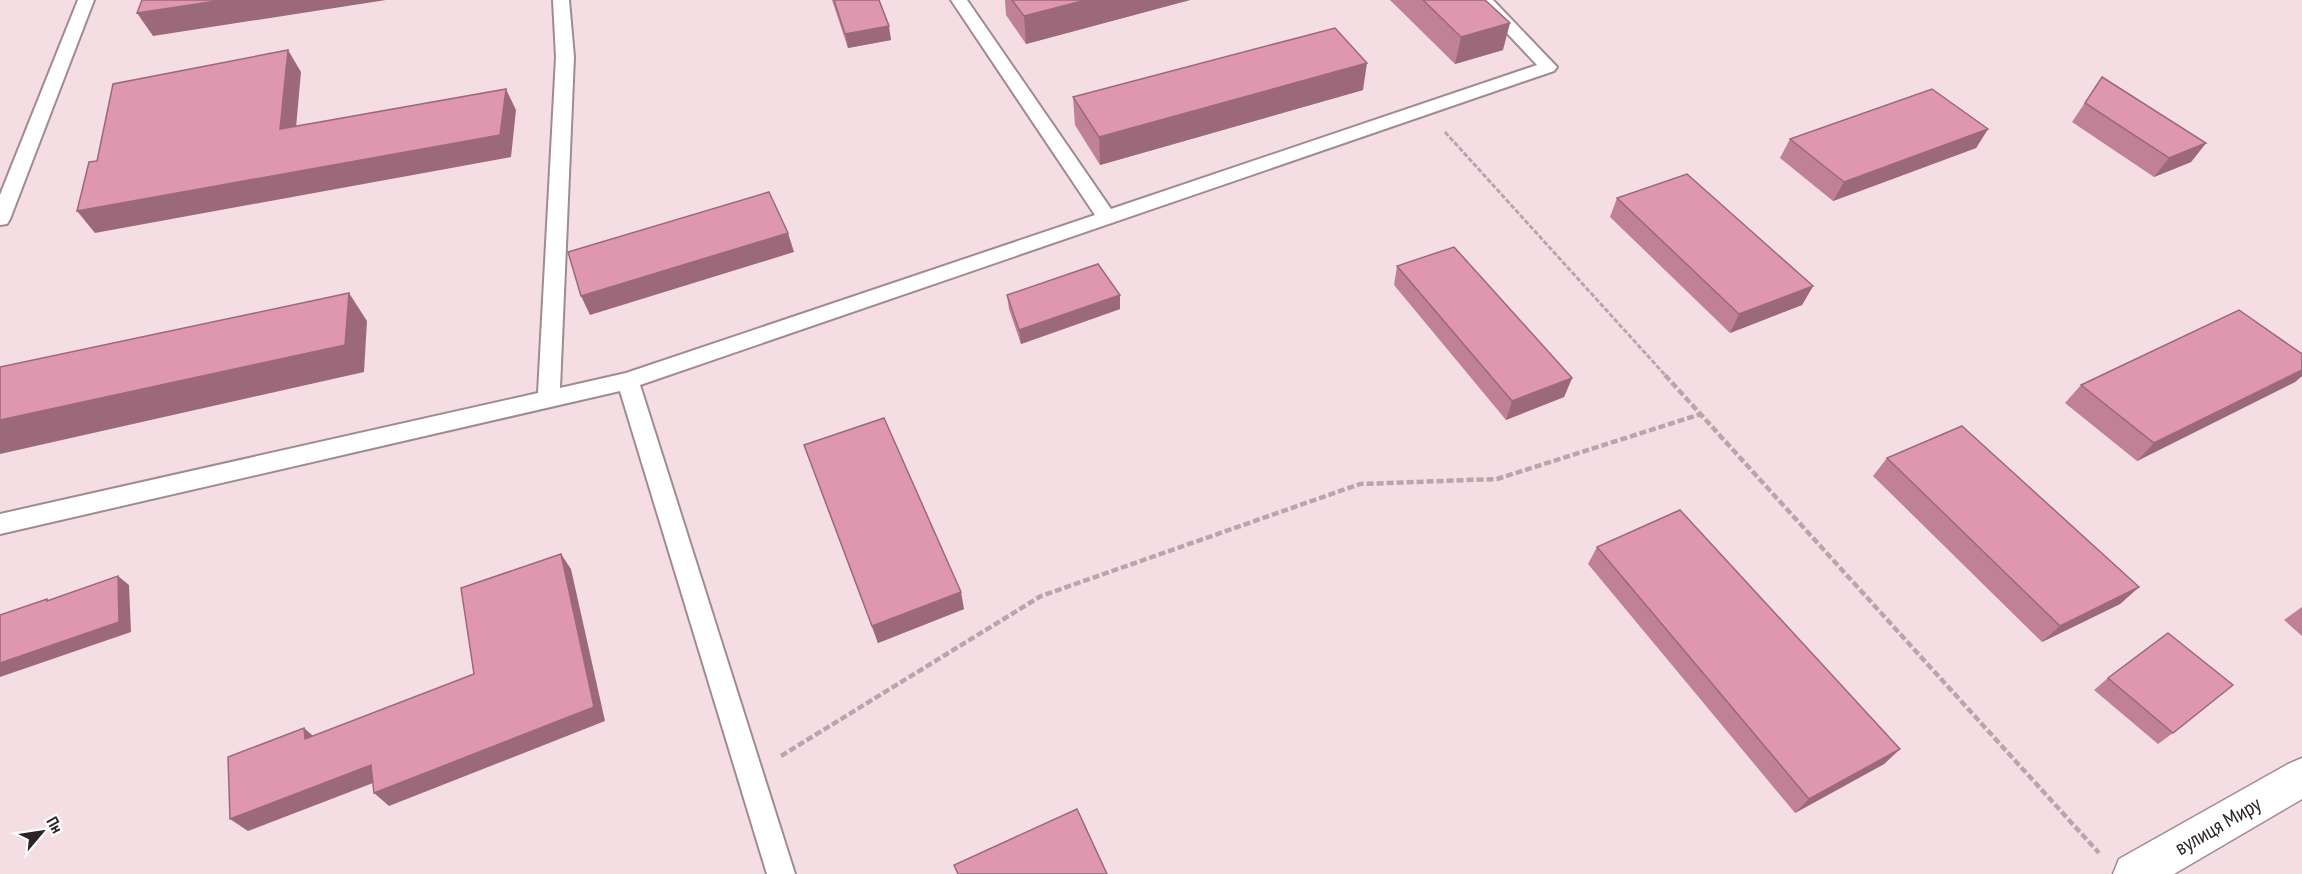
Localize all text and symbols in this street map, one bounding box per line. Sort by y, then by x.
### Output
street label: вулиця Миру [2170,790,2266,861]
north arrow [12,802,72,862]
text: Пн [43,813,68,836]

